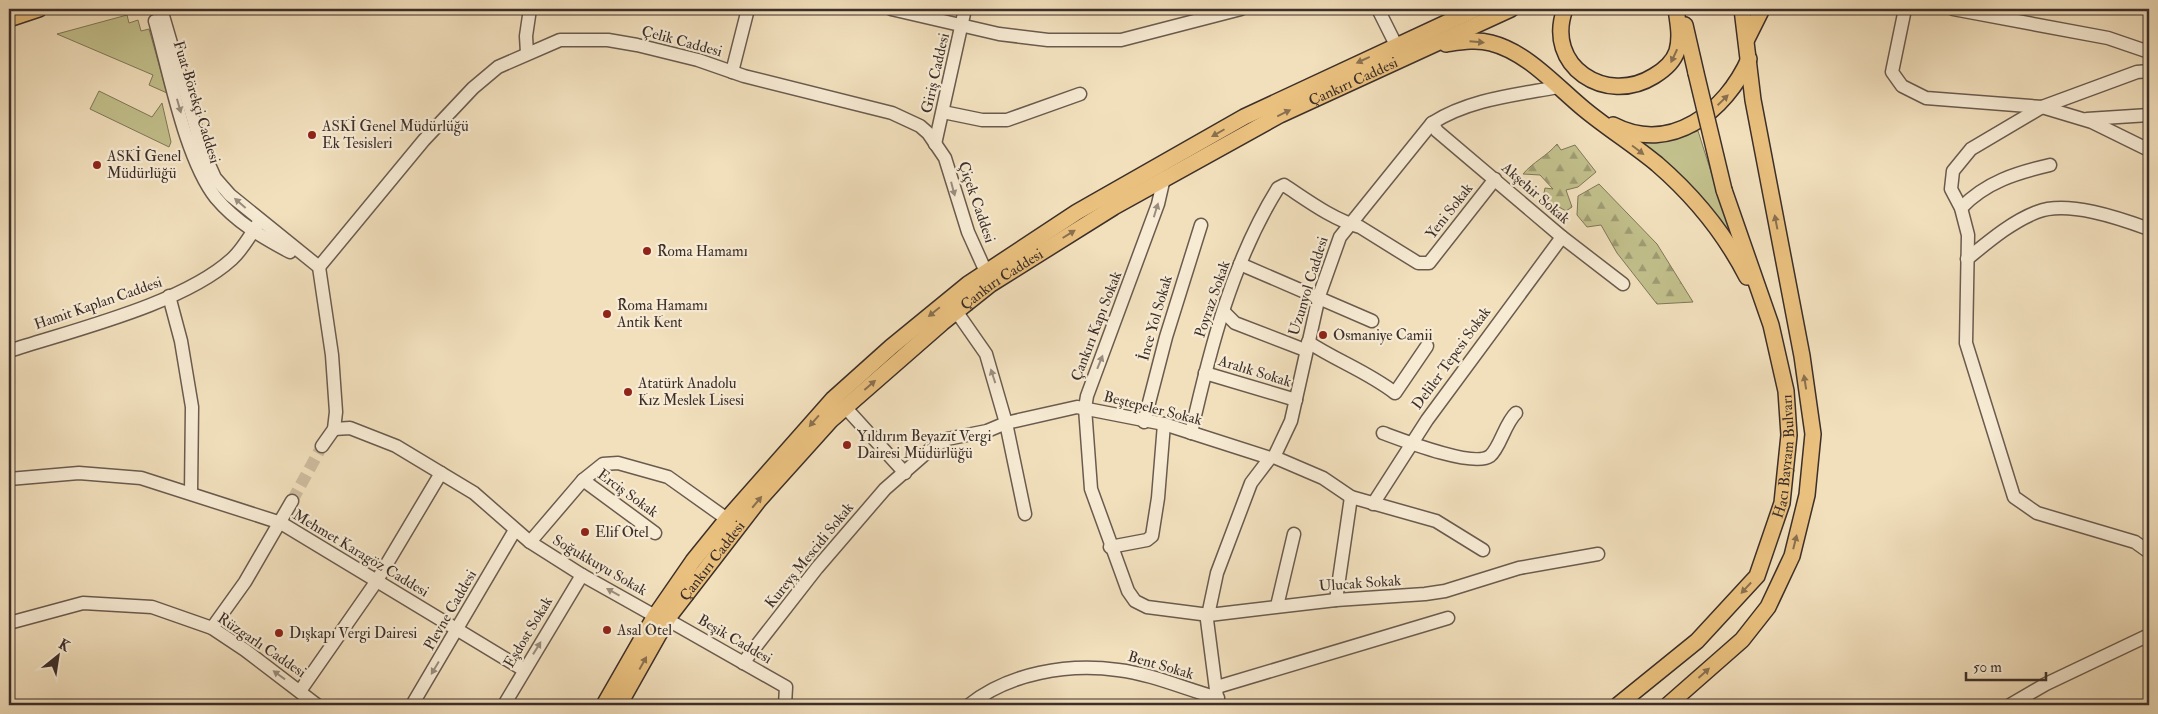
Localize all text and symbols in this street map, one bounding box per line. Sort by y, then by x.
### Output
street label: Çelik Caddesi [639,22,724,61]
street label: Giriş Caddesi [917,31,954,115]
one-way arrow [1469,38,1485,46]
street label: Fuat Börekçi Caddesi [169,39,224,166]
one-way arrow [1669,49,1677,63]
street label: Çankırı Caddesi [1306,53,1401,111]
one-way arrow [1356,56,1370,64]
one-way arrow [1717,94,1729,106]
one-way arrow [176,99,184,114]
one-way arrow [1277,109,1291,117]
place label: ASKİ Genel Müdürlüğü Ek Tesisleri [321,116,469,153]
marker: ASKİ Genel Müdürlüğü Ek Tesisleri [306,129,318,141]
one-way arrow [1211,129,1224,138]
one-way arrow [1631,145,1644,156]
place label: ASKİ Genel Müdürlüğü [106,146,181,183]
street label: Akşehir Sokak [1497,158,1574,228]
marker: ASKİ Genel Müdürlüğü [91,159,103,171]
street label: Çiçek Caddesi [954,159,999,245]
street label: Yeni Sokak [1422,179,1477,243]
one-way arrow [949,181,957,196]
one-way arrow [233,198,246,209]
one-way arrow [1153,202,1161,217]
one-way arrow [1772,214,1780,230]
one-way arrow [1062,230,1075,239]
street label: Uzunyol Caddesi [1284,234,1333,338]
place label: Roma Hamamı [657,242,748,261]
marker: Roma Hamamı [641,245,653,257]
street label: Çankırı Caddesi [957,245,1047,315]
street label: Poyraz Sokak [1190,258,1235,340]
street label: Çankırı Kapı Sokak [1067,269,1127,384]
street label: Hamit Kaplan Caddesi [32,273,165,335]
street label: İnce Yol Sokak [1133,273,1177,363]
place label: Roma Hamamı Antik Kent [616,296,708,332]
street label: Deliler Tepesi Sokak [1408,303,1496,414]
one-way arrow [928,307,941,318]
marker: Roma Hamamı Antik Kent [601,308,613,320]
place label: Osmaniye Camii [1333,326,1432,345]
marker: Osmaniye Camii [1317,329,1329,341]
street label: Aralık Sokak [1215,351,1294,392]
one-way arrow [1096,354,1104,369]
one-way arrow [989,368,997,383]
place label: Atatürk Anadolu Kız Meslek Lisesi [637,374,744,410]
one-way arrow [1801,374,1809,390]
one-way arrow [863,379,875,391]
marker: Atatürk Anadolu Kız Meslek Lisesi [622,386,634,398]
street label: Beştepeler Sokak [1101,387,1204,431]
street label: Hacı Bayram Bulvarı [1768,394,1799,521]
one-way arrow [808,414,820,426]
place label: Yıldırım Beyazıt Vergi Dairesi Müdürlüğü [857,427,991,463]
marker: Yıldırım Beyazıt Vergi Dairesi Müdürlüğü [841,439,853,451]
street label: Erciş Sokak [594,465,662,522]
one-way arrow [752,496,763,509]
street label: Kureyş Mescidi Sokak [761,499,858,612]
street label: Mehmet Karagöz Caddesi [289,505,432,601]
street label: Çankırı Caddesi [676,517,749,605]
place label: Elif Otel [595,523,649,542]
marker: Elif Otel [579,526,591,538]
street label: Soğukkuyu Sokak [549,531,650,600]
one-way arrow [1791,535,1799,550]
street label: Plevne Caddesi [420,567,481,654]
street label: Ulucak Sokak [1318,571,1402,596]
one-way arrow [1740,581,1752,593]
one-way arrow [605,588,620,596]
street label: Eşdost Sokak [500,593,557,671]
street label: Rüzgarlı Caddesi [214,609,310,682]
street label: Beşik Caddesi [694,610,775,668]
place label: Asal Otel [616,621,672,640]
place label: Dışkapı Vergi Dairesi [289,624,417,644]
marker: Asal Otel [601,624,613,636]
marker: Dışkapı Vergi Dairesi [273,627,285,639]
north arrow [32,632,82,682]
text: K [56,635,74,656]
one-way arrow [533,642,542,655]
street label: Bent Sokak [1126,647,1196,684]
scale bar [1966,649,2046,681]
one-way arrow [639,656,648,669]
text: 50 m [1973,658,2002,677]
one-way arrow [430,661,439,674]
one-way arrow [1698,667,1710,679]
one-way arrow [272,670,286,680]

